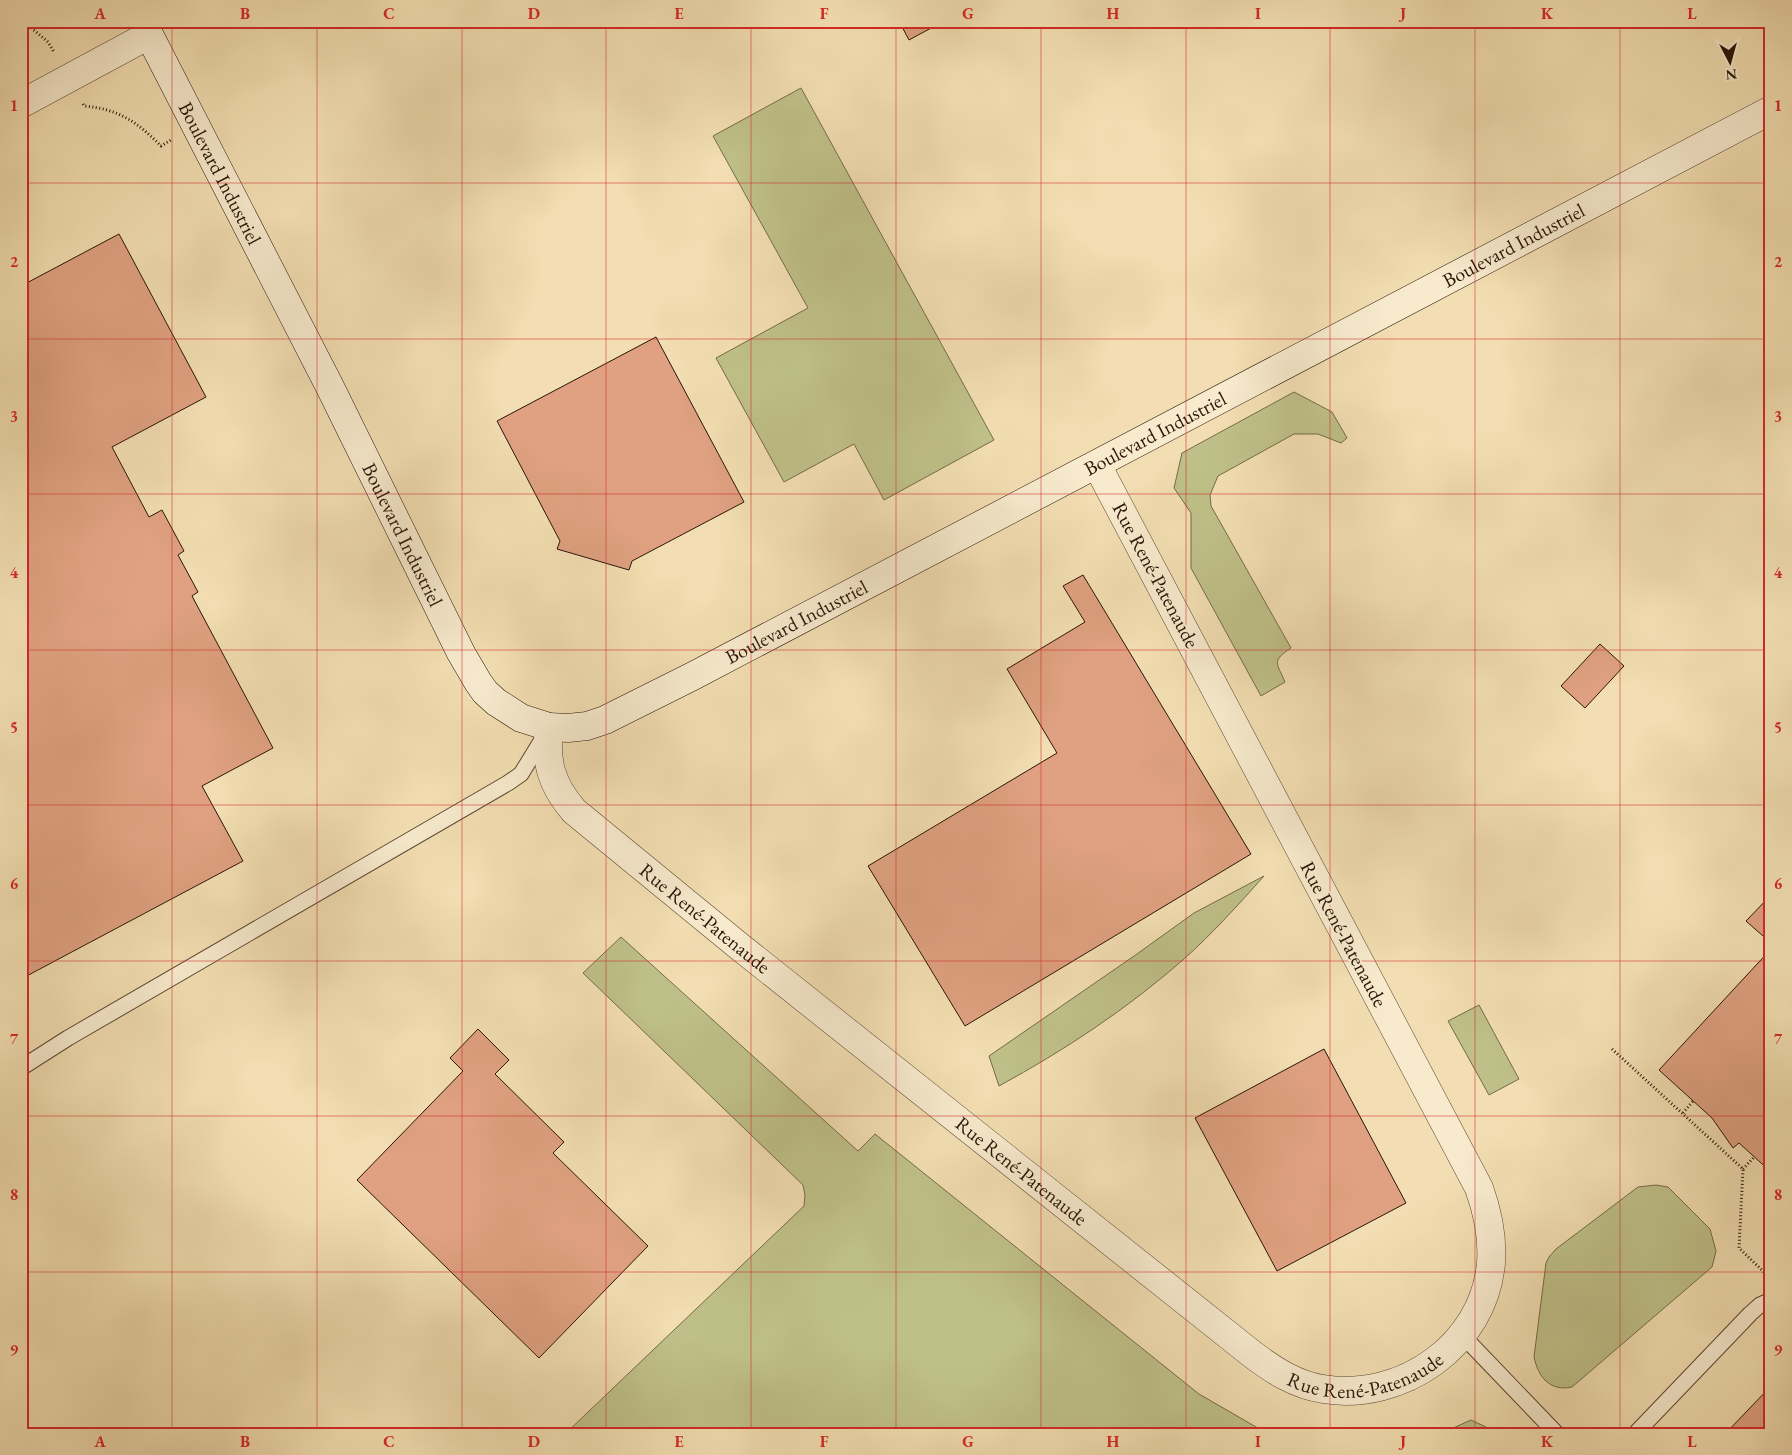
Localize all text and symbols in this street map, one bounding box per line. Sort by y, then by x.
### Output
text: A [93,3,106,24]
text: B [240,3,250,24]
text: C [383,3,395,24]
text: D [528,3,540,24]
text: E [674,3,684,24]
text: F [820,3,829,24]
text: G [962,3,974,24]
text: H [1107,3,1120,24]
text: I [1255,3,1261,24]
text: J [1398,3,1406,24]
text: K [1541,3,1554,24]
text: L [1687,3,1697,24]
north arrow [1704,38,1754,88]
text: N [1724,65,1738,85]
text: 1 [10,95,18,116]
text: 1 [1774,95,1782,116]
street label: Boulevard Industriel [173,97,268,249]
street label: Boulevard Industriel [1438,197,1589,293]
text: 2 [10,251,19,272]
text: 2 [1774,251,1783,272]
street label: Boulevard Industriel [1079,385,1231,481]
text: 3 [10,406,18,427]
text: 3 [1774,406,1782,427]
street label: Boulevard Industriel [356,458,449,611]
street label: Rue René-Patenaude [1107,498,1206,653]
text: 4 [10,562,19,583]
text: 4 [1774,562,1783,583]
street label: Boulevard Industriel [721,574,872,670]
text: 5 [10,717,18,738]
text: 5 [1774,717,1782,738]
street label: Rue René-Patenaude [634,857,776,979]
street label: Rue René-Patenaude [1295,857,1394,1012]
text: 6 [10,873,19,894]
text: 6 [1774,873,1783,894]
text: 7 [10,1028,19,1049]
text: 7 [1774,1028,1783,1049]
street label: Rue René-Patenaude [950,1110,1093,1231]
text: 8 [10,1184,18,1205]
text: 8 [1774,1184,1782,1205]
text: 9 [10,1339,19,1360]
text: 9 [1774,1339,1783,1360]
street label: Rue René-Patenaude [1283,1346,1449,1404]
text: A [93,1431,106,1452]
text: B [240,1431,250,1452]
text: C [383,1431,395,1452]
text: D [528,1431,540,1452]
text: E [674,1431,684,1452]
text: F [820,1431,829,1452]
text: G [962,1431,974,1452]
text: H [1107,1431,1120,1452]
text: I [1255,1431,1261,1452]
text: J [1398,1431,1406,1452]
text: K [1541,1431,1554,1452]
text: L [1687,1431,1697,1452]

